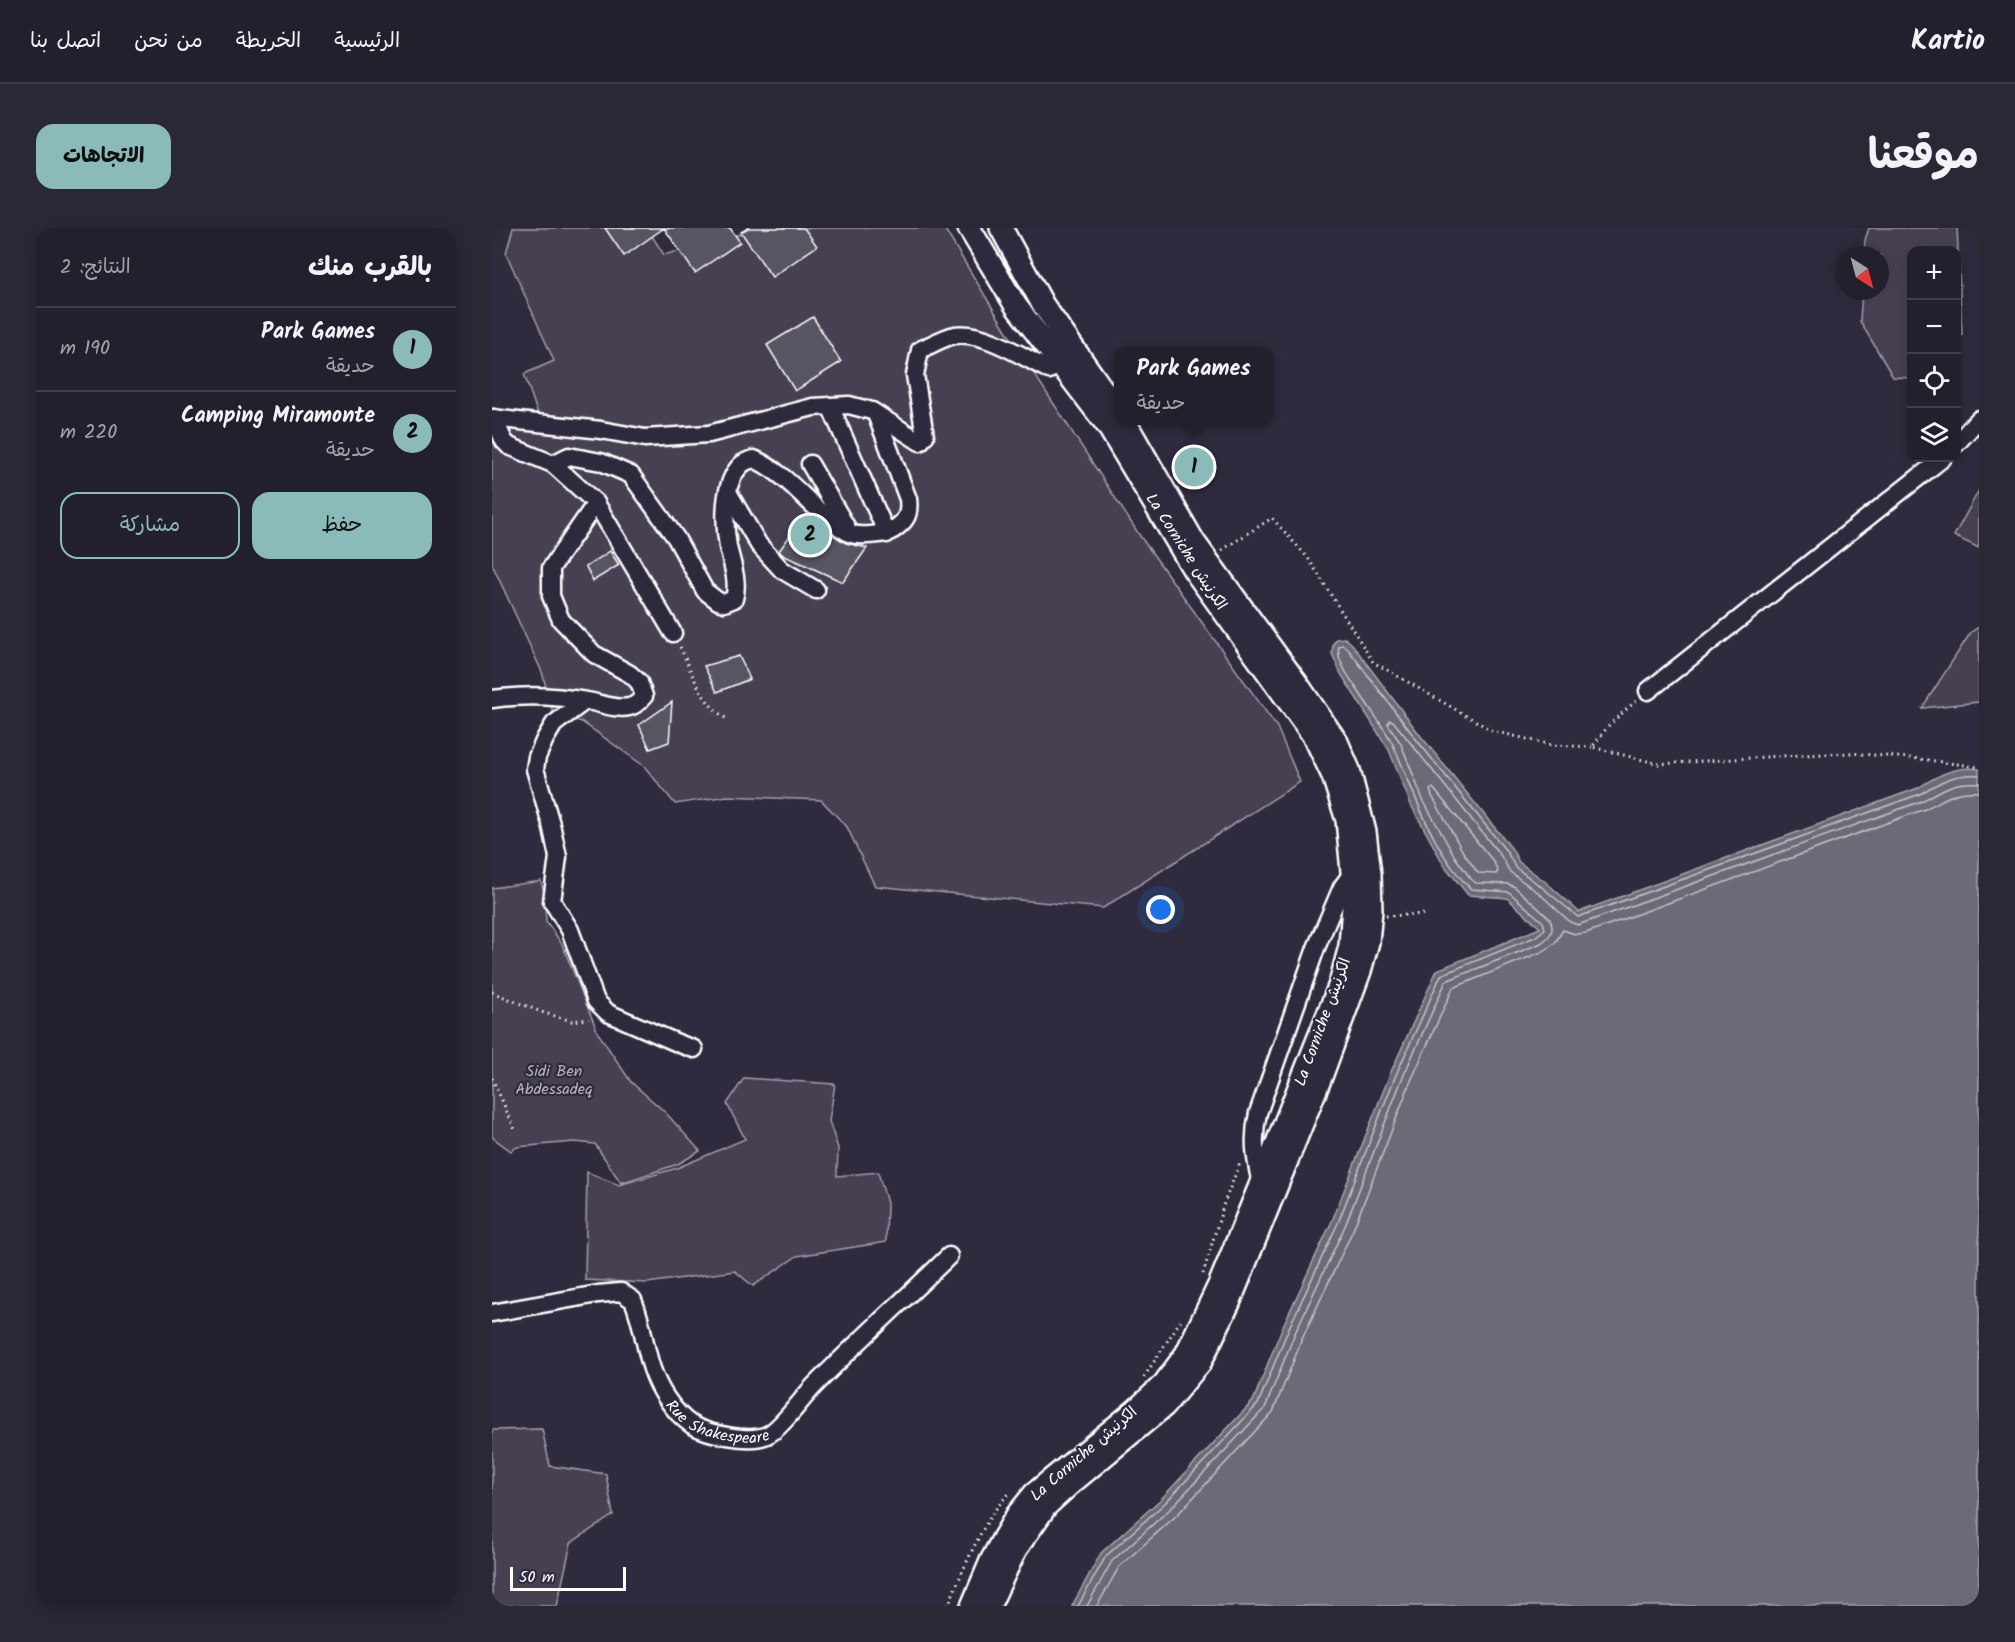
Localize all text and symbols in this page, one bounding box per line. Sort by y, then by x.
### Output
text: Kartio [1911,19,1985,64]
text: اتصل بنا [30,25,101,58]
text: من نحن [134,25,203,58]
text: الخريطة [236,25,301,58]
text: الرئيسية [334,25,400,58]
text: موقعنا [1868,123,1979,190]
button: الاتجاهات [36,124,171,189]
north arrow [1835,246,1889,300]
map controls [1907,246,1961,462]
button: + [1907,246,1961,300]
text: بالقرب منك [308,247,432,289]
text: النتائج: 2 [60,252,131,284]
button: − [1907,300,1961,354]
text: Park Games [261,315,375,350]
text: 190 m [60,333,110,365]
text: 1 [409,333,416,365]
popup [1114,347,1273,425]
text: حديقة [326,351,375,383]
text: Park Games [1137,352,1250,387]
button: locate [1907,354,1961,408]
text: حديقة [1137,388,1186,420]
text: Camping Miramonte [181,399,375,434]
button: layers [1907,408,1961,462]
text: 220 m [60,417,117,449]
text: 2 [407,417,418,449]
text: حديقة [326,435,375,467]
pin: 1 [1174,444,1214,490]
street label: La Corniche الكرنيش [1139,489,1233,615]
button: مشاركة [60,492,240,559]
button: حفظ [252,492,432,559]
pin: 2 [790,512,830,558]
your location [1146,895,1175,924]
street label: La Corniche الكرنيش [1288,954,1358,1090]
park label: Sidi Ben Abdessadeq [515,1059,593,1102]
street label: Rue Shakespeare [659,1394,773,1451]
street label: La Corniche الكرنيش [1025,1400,1143,1508]
scale bar [510,1564,626,1592]
text: 50 m [519,1565,555,1590]

